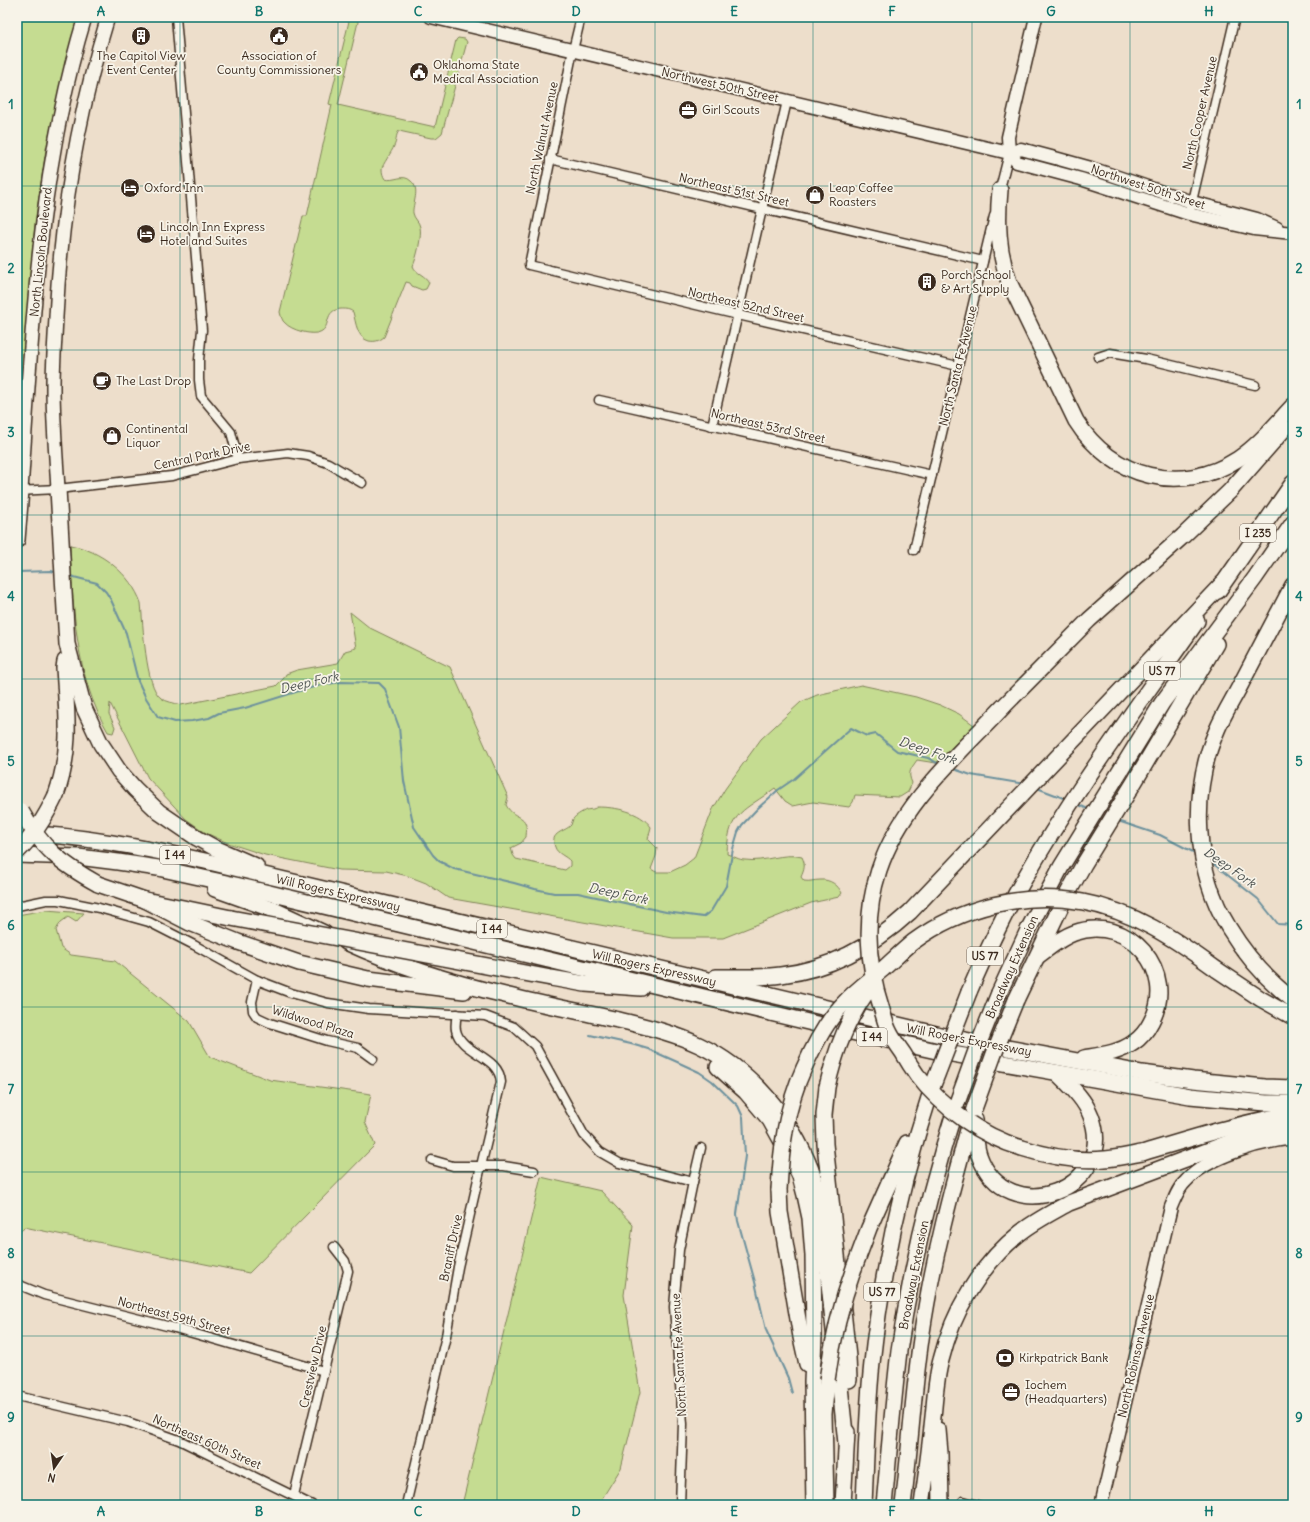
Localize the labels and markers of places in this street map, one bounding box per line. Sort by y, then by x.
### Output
building icon: The Capitol View Event Center [130,25,152,47]
public building icon: Association of County Commissioners [268,25,290,47]
place label: The Capitol View Event Center [96,48,186,77]
place label: Association of County Commissioners [217,48,341,77]
place label: Oklahoma State Medical Association [433,57,539,86]
public building icon: Oklahoma State Medical Association [408,61,430,83]
office icon: Girl Scouts [677,99,699,121]
place label: Girl Scouts [702,102,760,117]
hotel icon: Oxford Inn [119,177,141,199]
place label: Oxford Inn [144,180,203,195]
place label: Leap Coffee Roasters [829,180,893,209]
shop icon: Leap Coffee Roasters [804,184,826,206]
place label: Lincoln Inn Express Hotel and Suites [160,219,265,248]
hotel icon: Lincoln Inn Express Hotel and Suites [135,223,157,245]
place label: Porch School & Art Supply [941,267,1011,296]
building icon: Porch School & Art Supply [916,271,938,293]
cafe icon: The Last Drop [91,370,113,392]
place label: The Last Drop [116,373,191,388]
place label: Continental Liquor [126,421,188,450]
shop icon: Continental Liquor [101,425,123,447]
bank icon: Kirkpatrick Bank [994,1347,1016,1369]
place label: Kirkpatrick Bank [1019,1350,1108,1365]
place label: Iochem (Headquarters) [1025,1377,1107,1406]
office icon: Iochem (Headquarters) [1000,1381,1022,1403]

